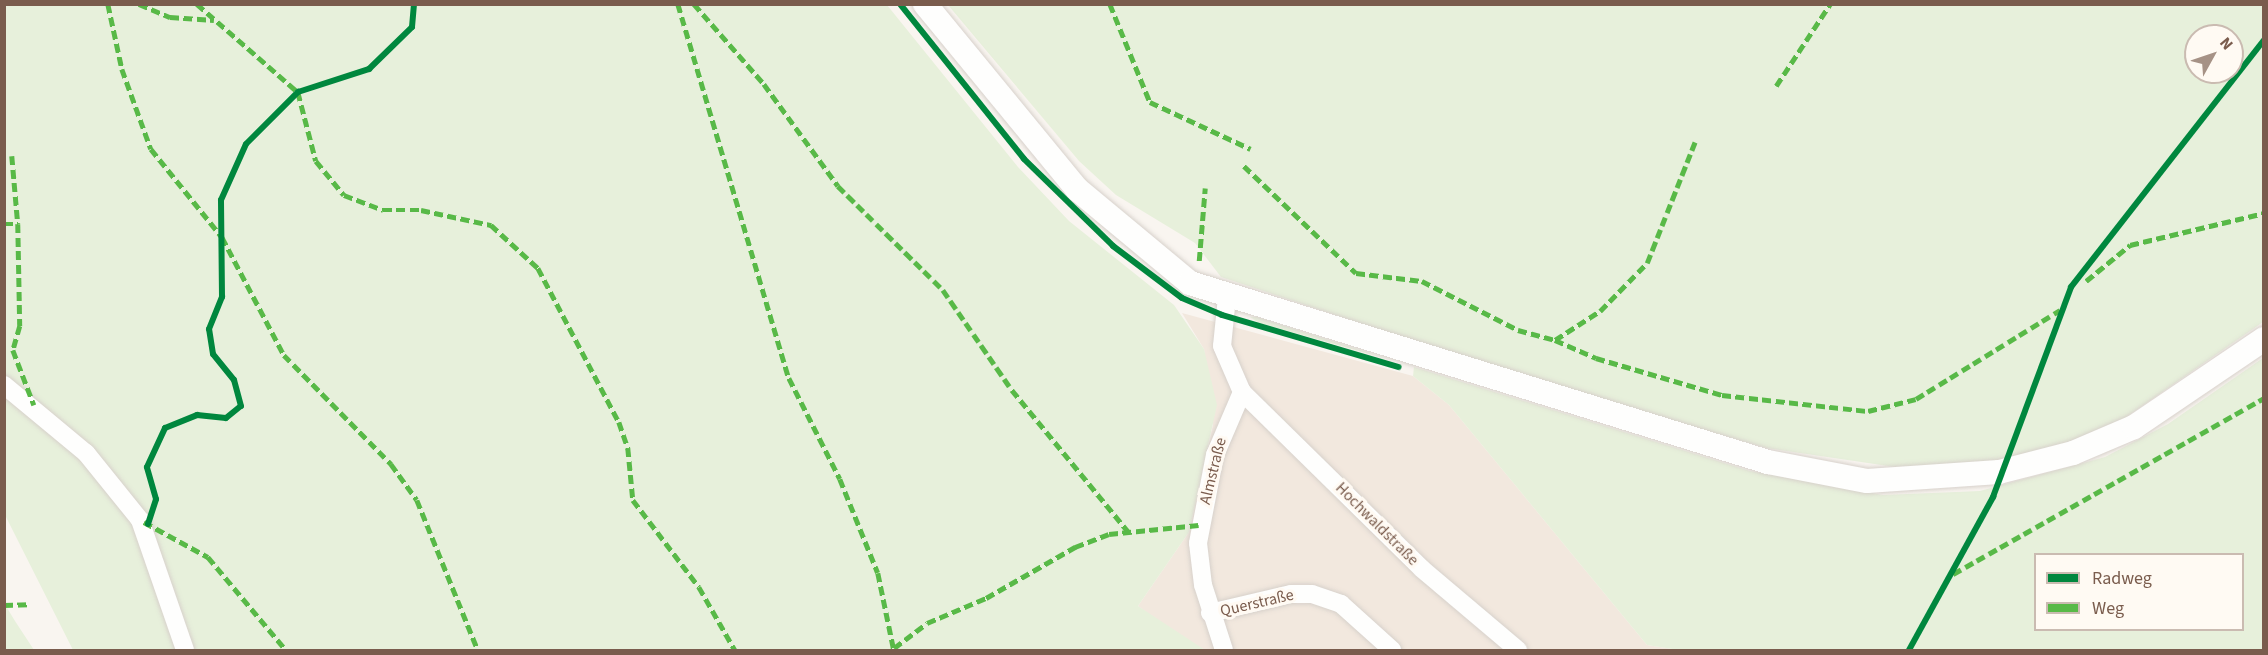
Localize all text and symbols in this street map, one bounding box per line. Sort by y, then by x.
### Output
north arrow [2184,24,2244,84]
text: N [2214,33,2238,55]
street label: Almstraße [1195,436,1231,506]
street label: Hochwaldstraße [1331,478,1423,570]
legend [2034,553,2244,631]
text: Radweg [2092,566,2152,591]
street label: Querstraße [1218,585,1296,621]
text: Weg [2092,596,2124,621]

